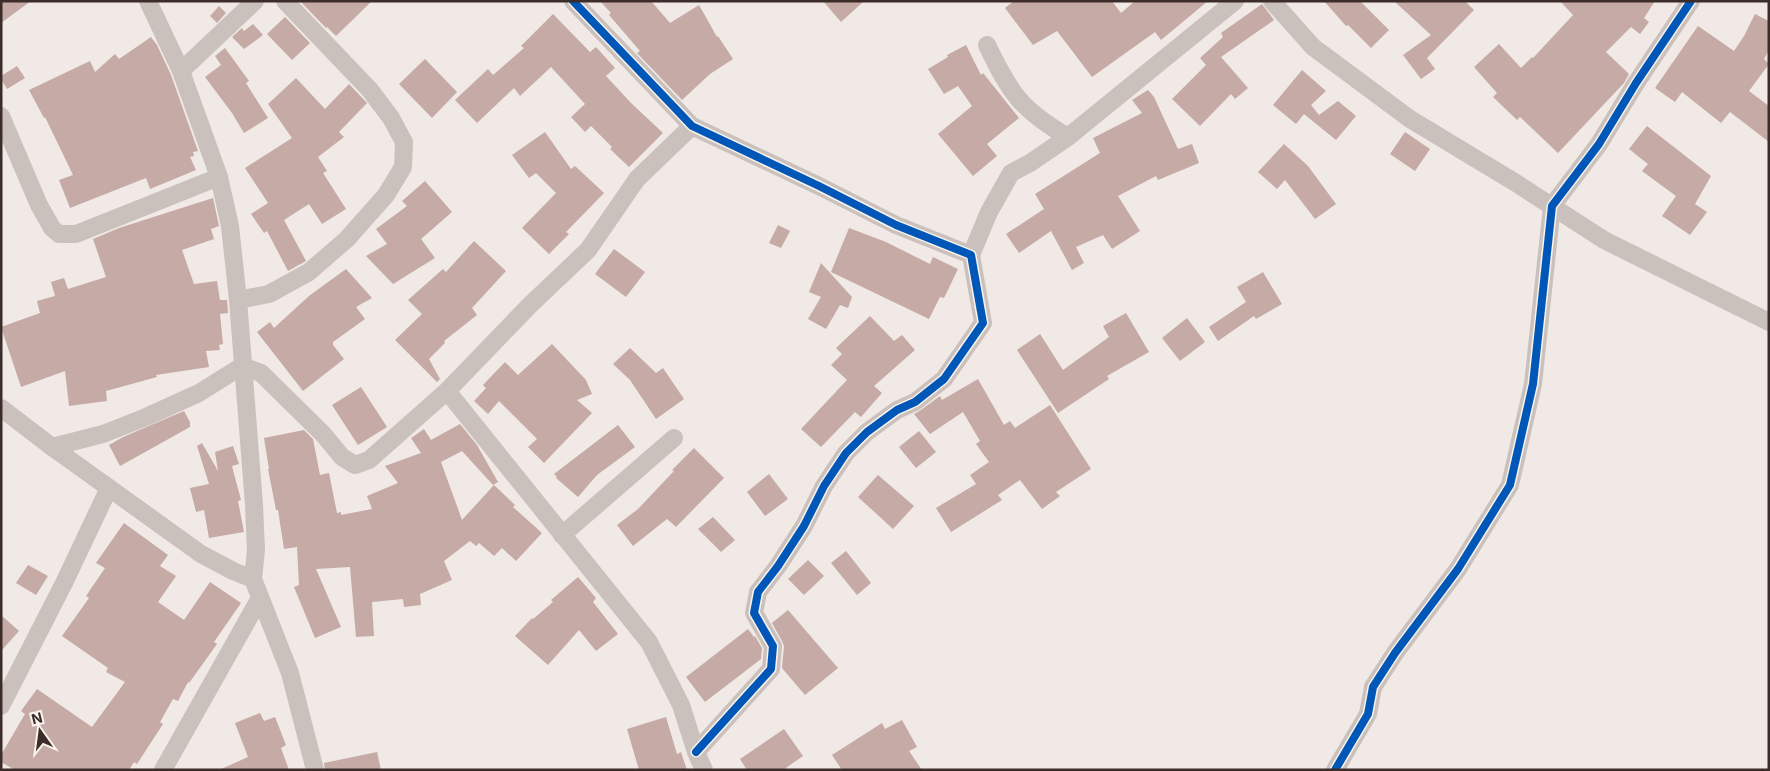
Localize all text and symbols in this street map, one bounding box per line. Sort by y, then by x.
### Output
north arrow [15,706,65,756]
text: N [30,708,44,727]

